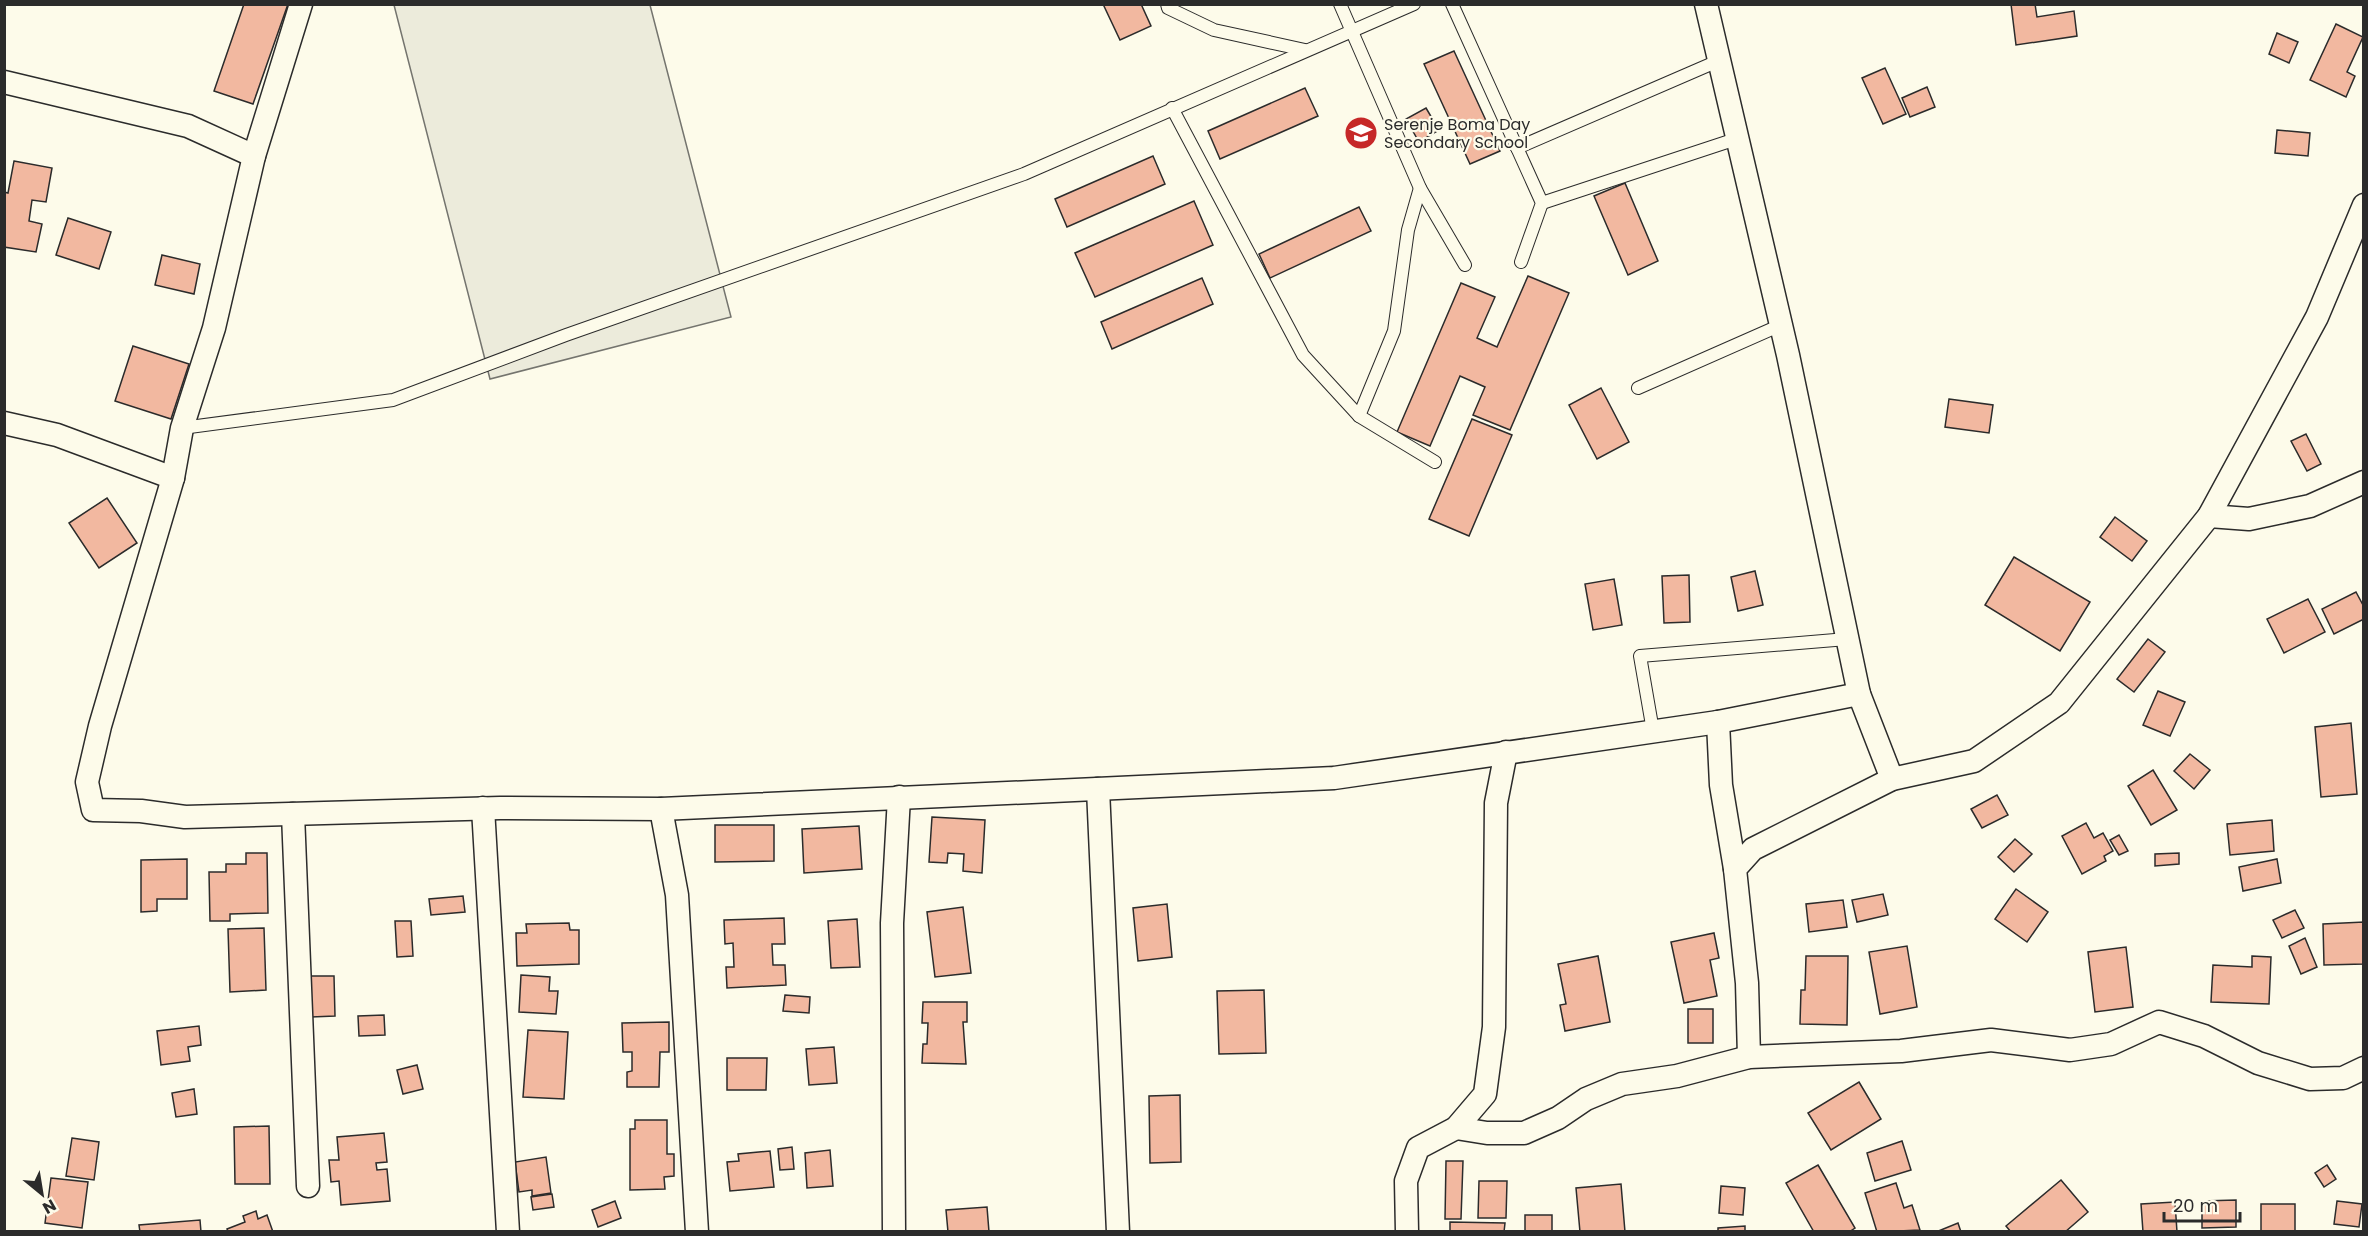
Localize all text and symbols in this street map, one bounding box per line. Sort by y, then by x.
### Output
place label: Serenje Boma Day Secondary School [1384,113,1530,154]
school or university icon: Serenje Boma Day Secondary School [1343,115,1379,151]
north arrow [12,1164,72,1224]
scale bar [2164,1185,2240,1223]
text: 20 m [2173,1193,2218,1218]
text: N [38,1194,60,1220]

